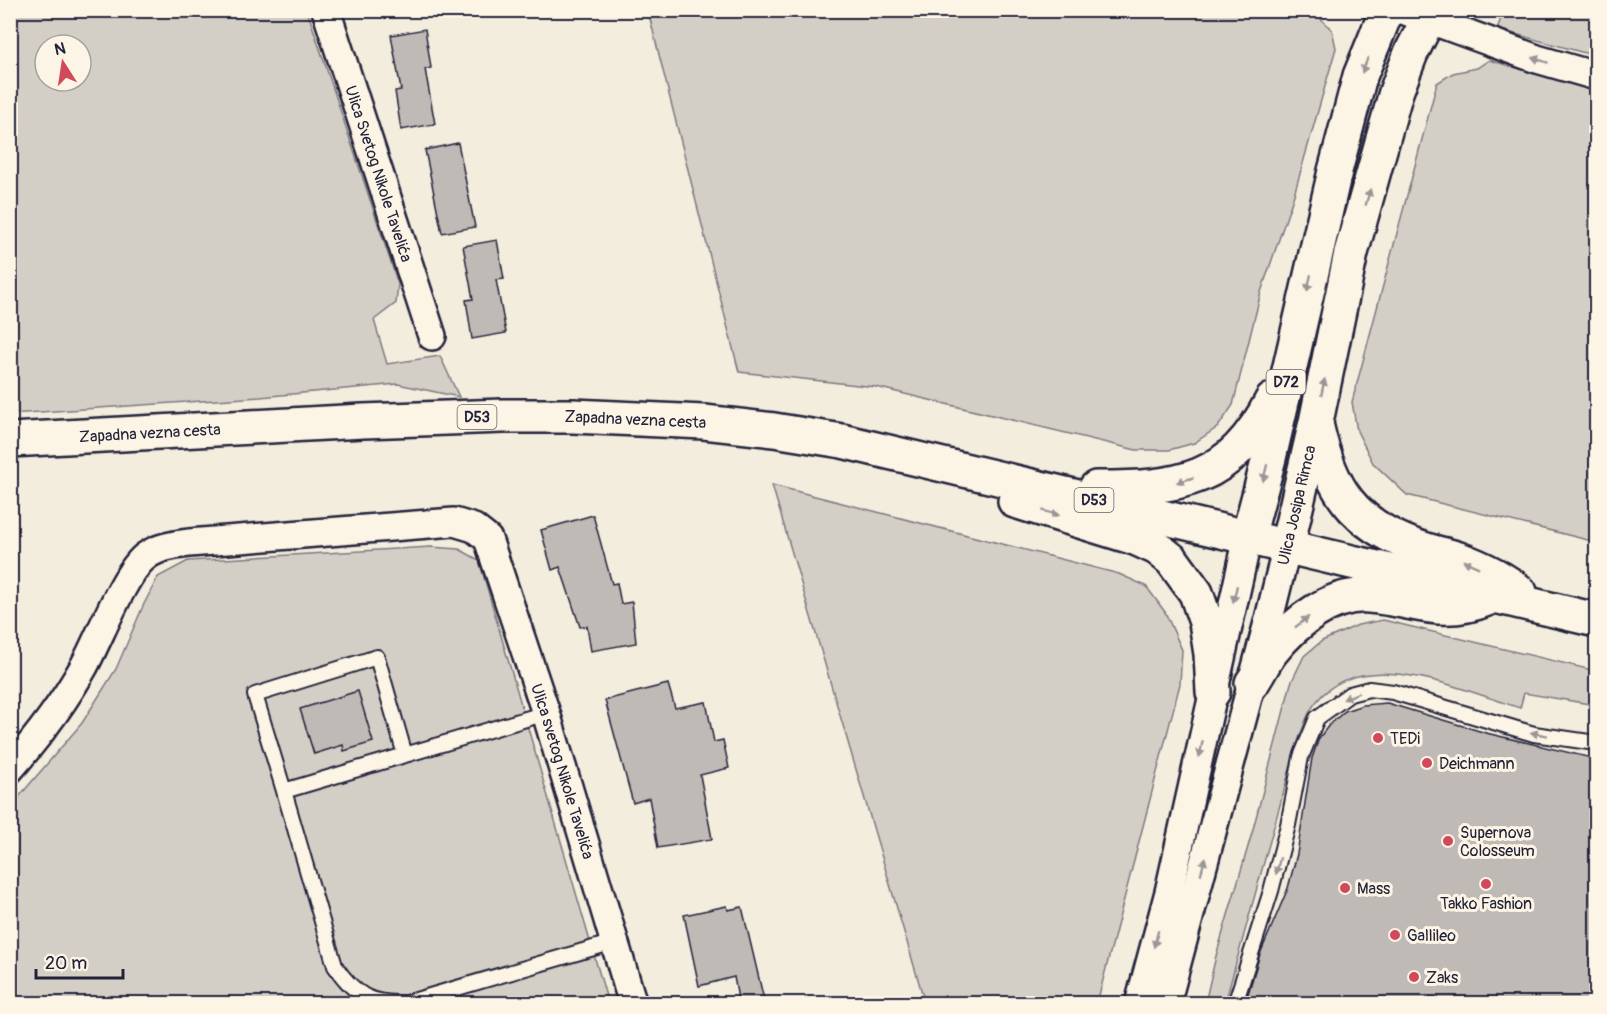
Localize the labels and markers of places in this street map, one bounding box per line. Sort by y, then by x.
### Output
place label: TEDi [1390,729,1420,749]
marker: TEDi [1371,731,1385,745]
place label: Deichmann [1439,754,1515,774]
marker: Deichmann [1420,756,1434,770]
place label: Supernova Colosseum [1460,823,1535,861]
marker: Supernova Colosseum [1441,834,1455,848]
marker: Takko Fashion [1479,877,1493,891]
place label: Mass [1357,879,1390,899]
marker: Mass [1338,881,1352,895]
place label: Takko Fashion [1440,894,1532,914]
place label: Gallileo [1407,926,1456,946]
marker: Gallileo [1388,928,1402,942]
place label: Zaks [1426,968,1458,988]
marker: Zaks [1407,970,1421,984]

